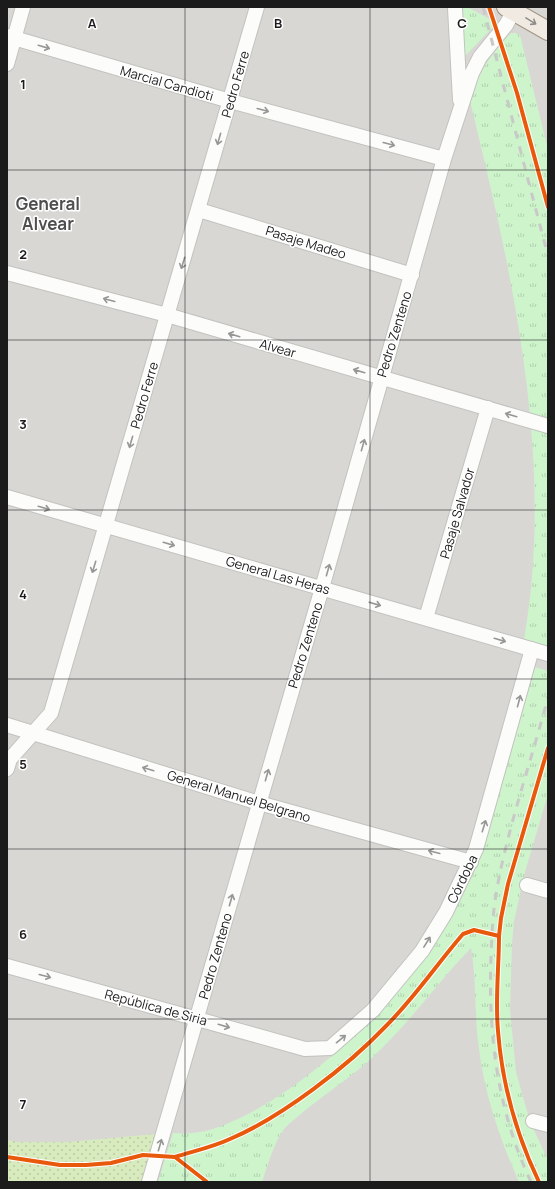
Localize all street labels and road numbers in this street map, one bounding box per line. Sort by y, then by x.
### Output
street label: Pedro Ferre [217,48,253,120]
street label: Marcial Candioti [118,61,216,105]
street label: Pasaje Madeo [263,221,349,263]
street label: Pedro Zenteno [372,289,416,379]
street label: Alvear [258,334,299,362]
street label: Pedro Ferre [126,359,162,431]
street label: Pasaje Salvador [435,465,479,561]
street label: General Las Heras [224,552,332,598]
street label: Pedro Zenteno [283,600,327,690]
street label: General Manuel Belgrano [165,766,313,827]
street label: Córdoba [443,852,481,906]
street label: Pedro Zenteno [194,911,236,1001]
street label: República de Siria [103,985,209,1029]

